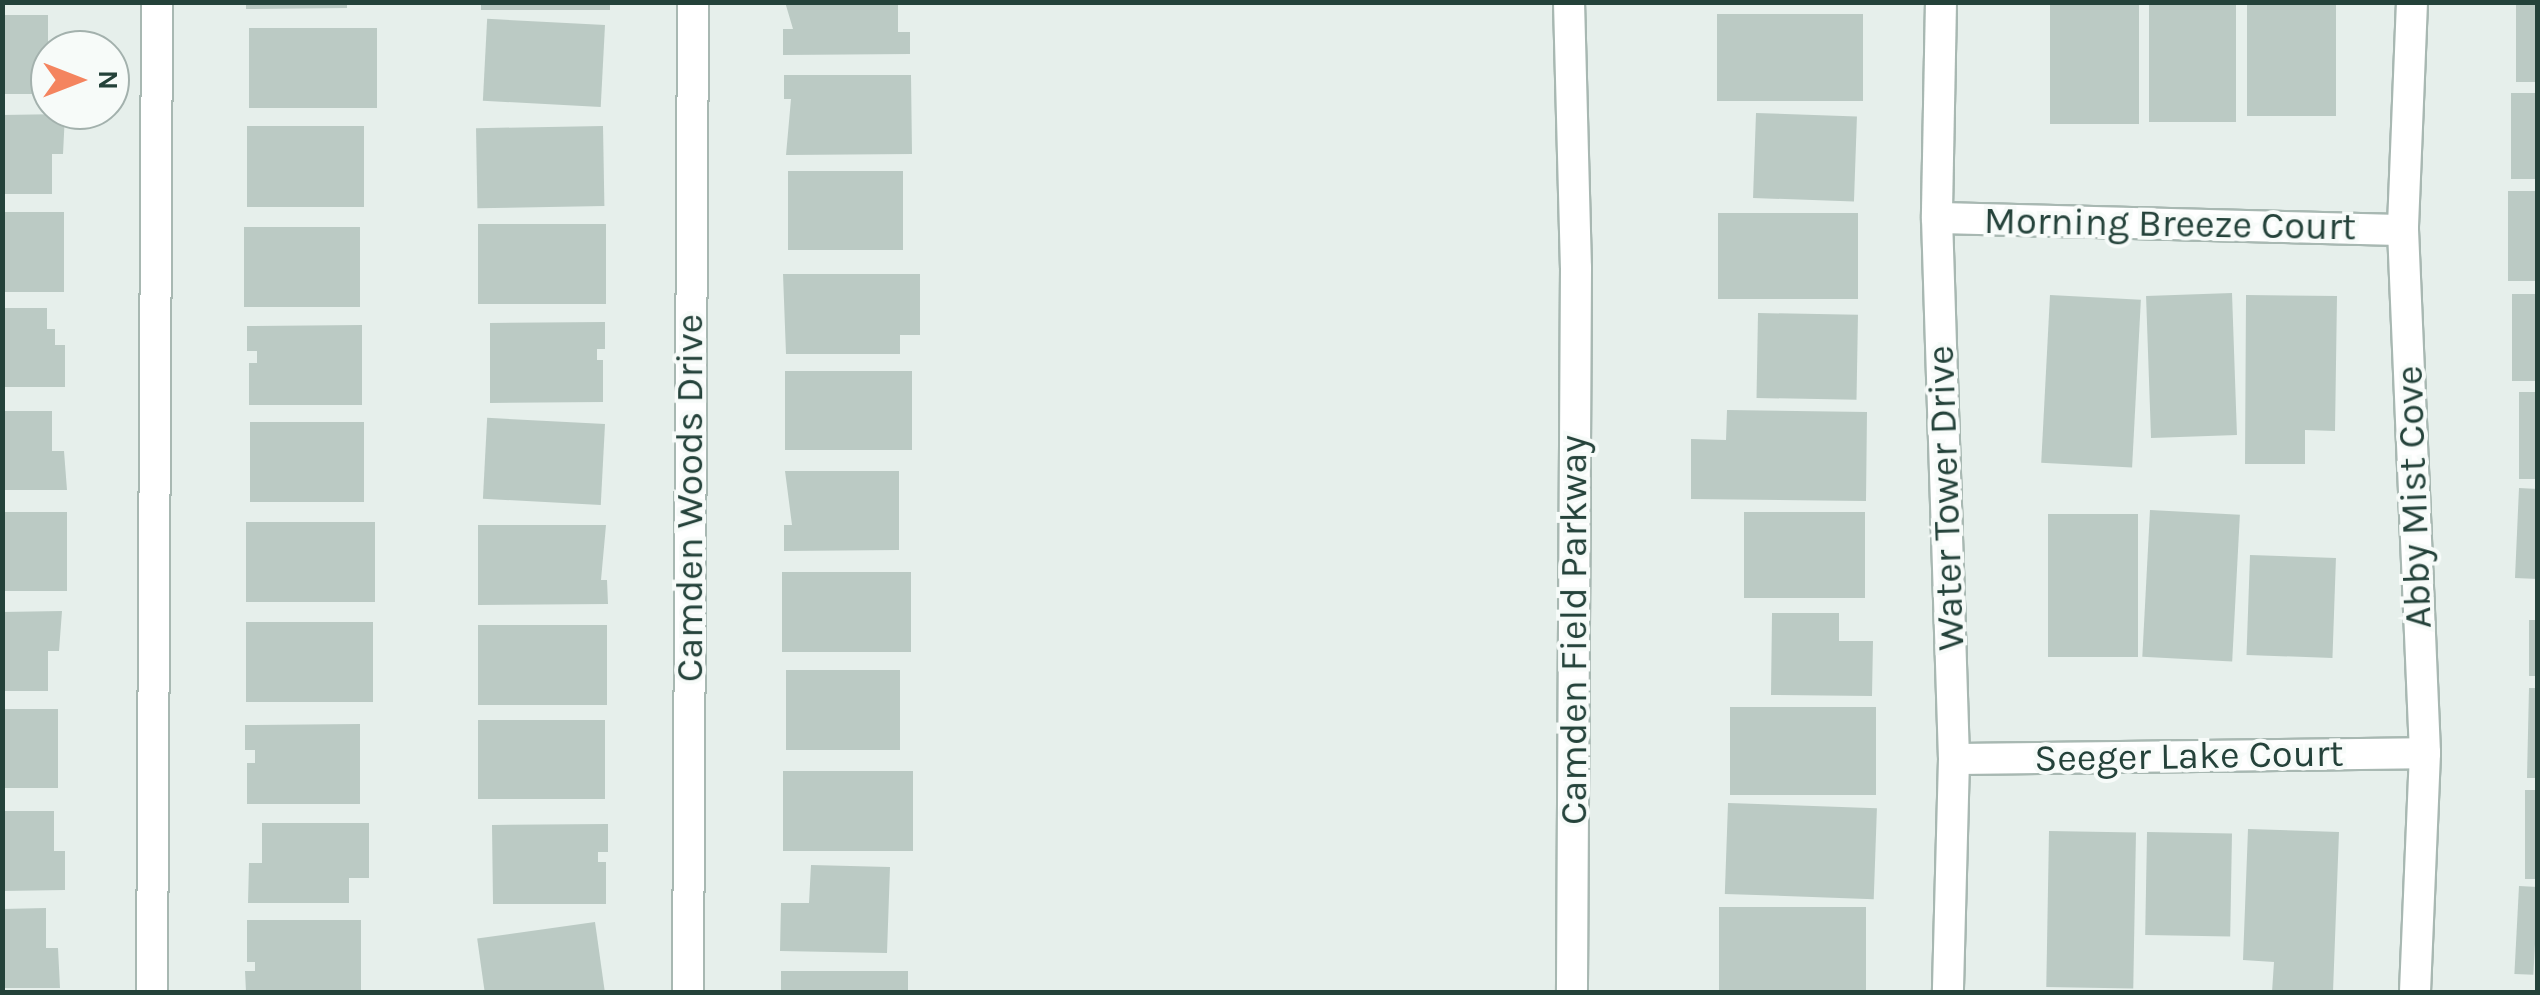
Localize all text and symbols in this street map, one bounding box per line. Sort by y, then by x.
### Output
north arrow [30,30,130,130]
text: N [92,70,125,90]
street label: Morning Breeze Court [1983,198,2357,250]
street label: Camden Woods Drive [667,314,713,682]
street label: Water Tower Drive [1918,345,1974,651]
street label: Abby Mist Cove [2387,365,2441,629]
street label: Camden Field Parkway [1551,435,1597,825]
street label: Seeger Lake Court [2034,731,2344,781]

